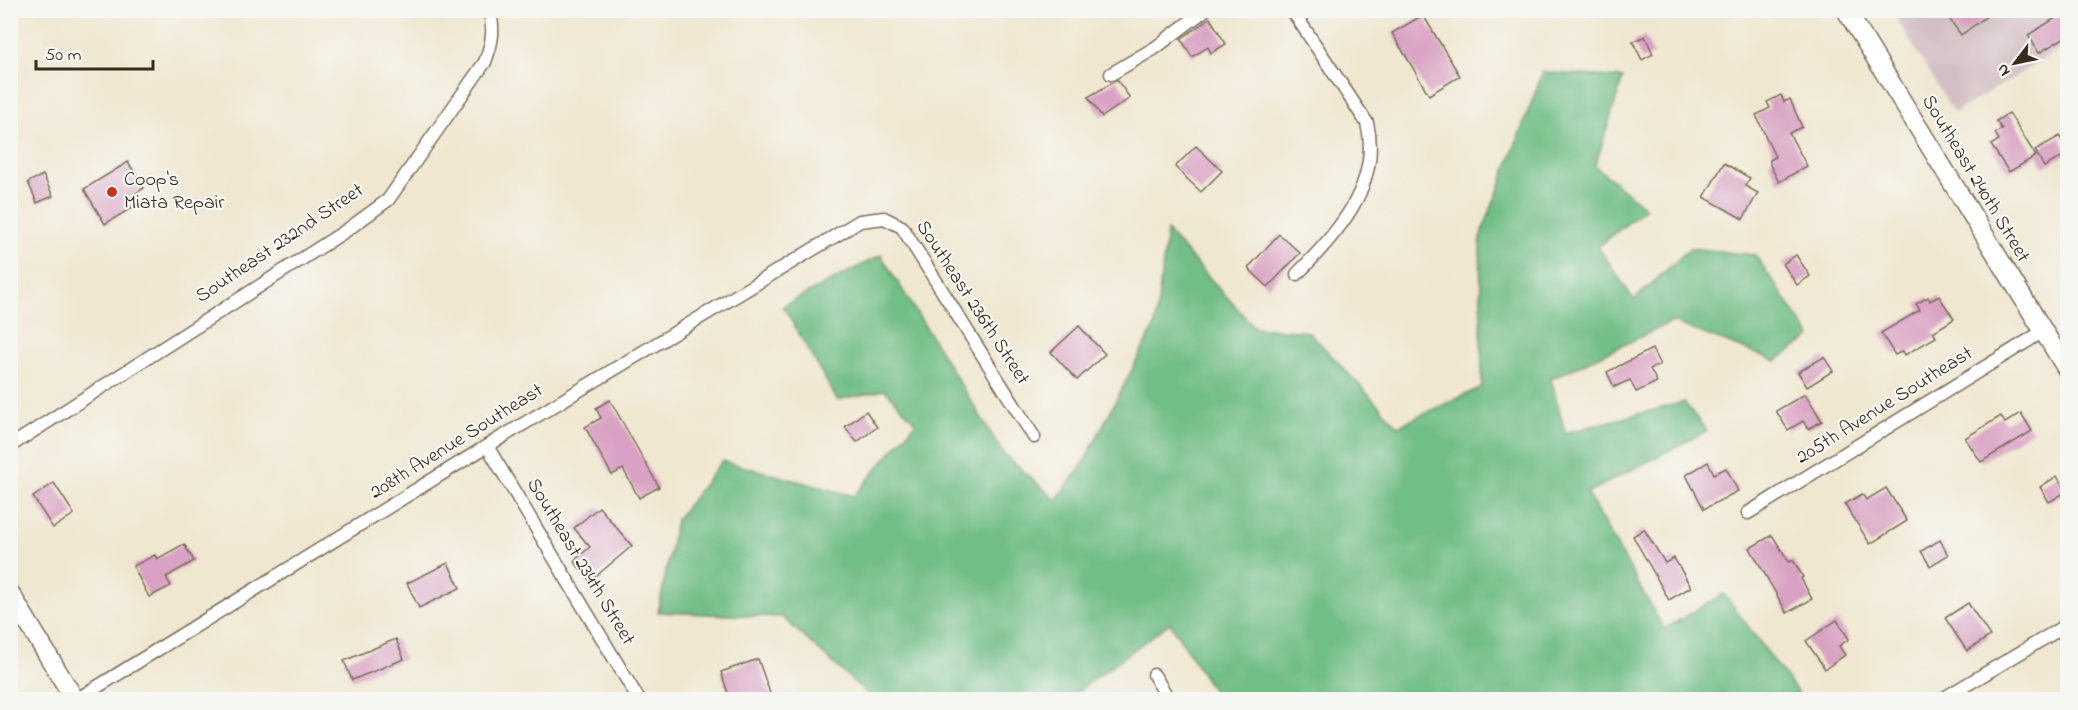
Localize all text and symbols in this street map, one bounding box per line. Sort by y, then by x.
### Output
scale bar [36,33,153,71]
north arrow [1985,33,2045,93]
text: 50 m [45,43,82,69]
text: N [1991,59,2017,81]
street label: Southeast 240th Street [1913,90,2037,269]
place label: Coop's Miata Repair [124,166,225,218]
street label: Southeast 232nd Street [190,177,370,311]
marker: Coop's Miata Repair [105,185,119,199]
street label: Southeast 236th Street [908,215,1036,391]
street label: 205th Avenue Southeast [1791,340,1979,472]
street label: 208th Avenue Southeast [365,377,550,507]
street label: Southeast 234th Street [518,473,642,651]

